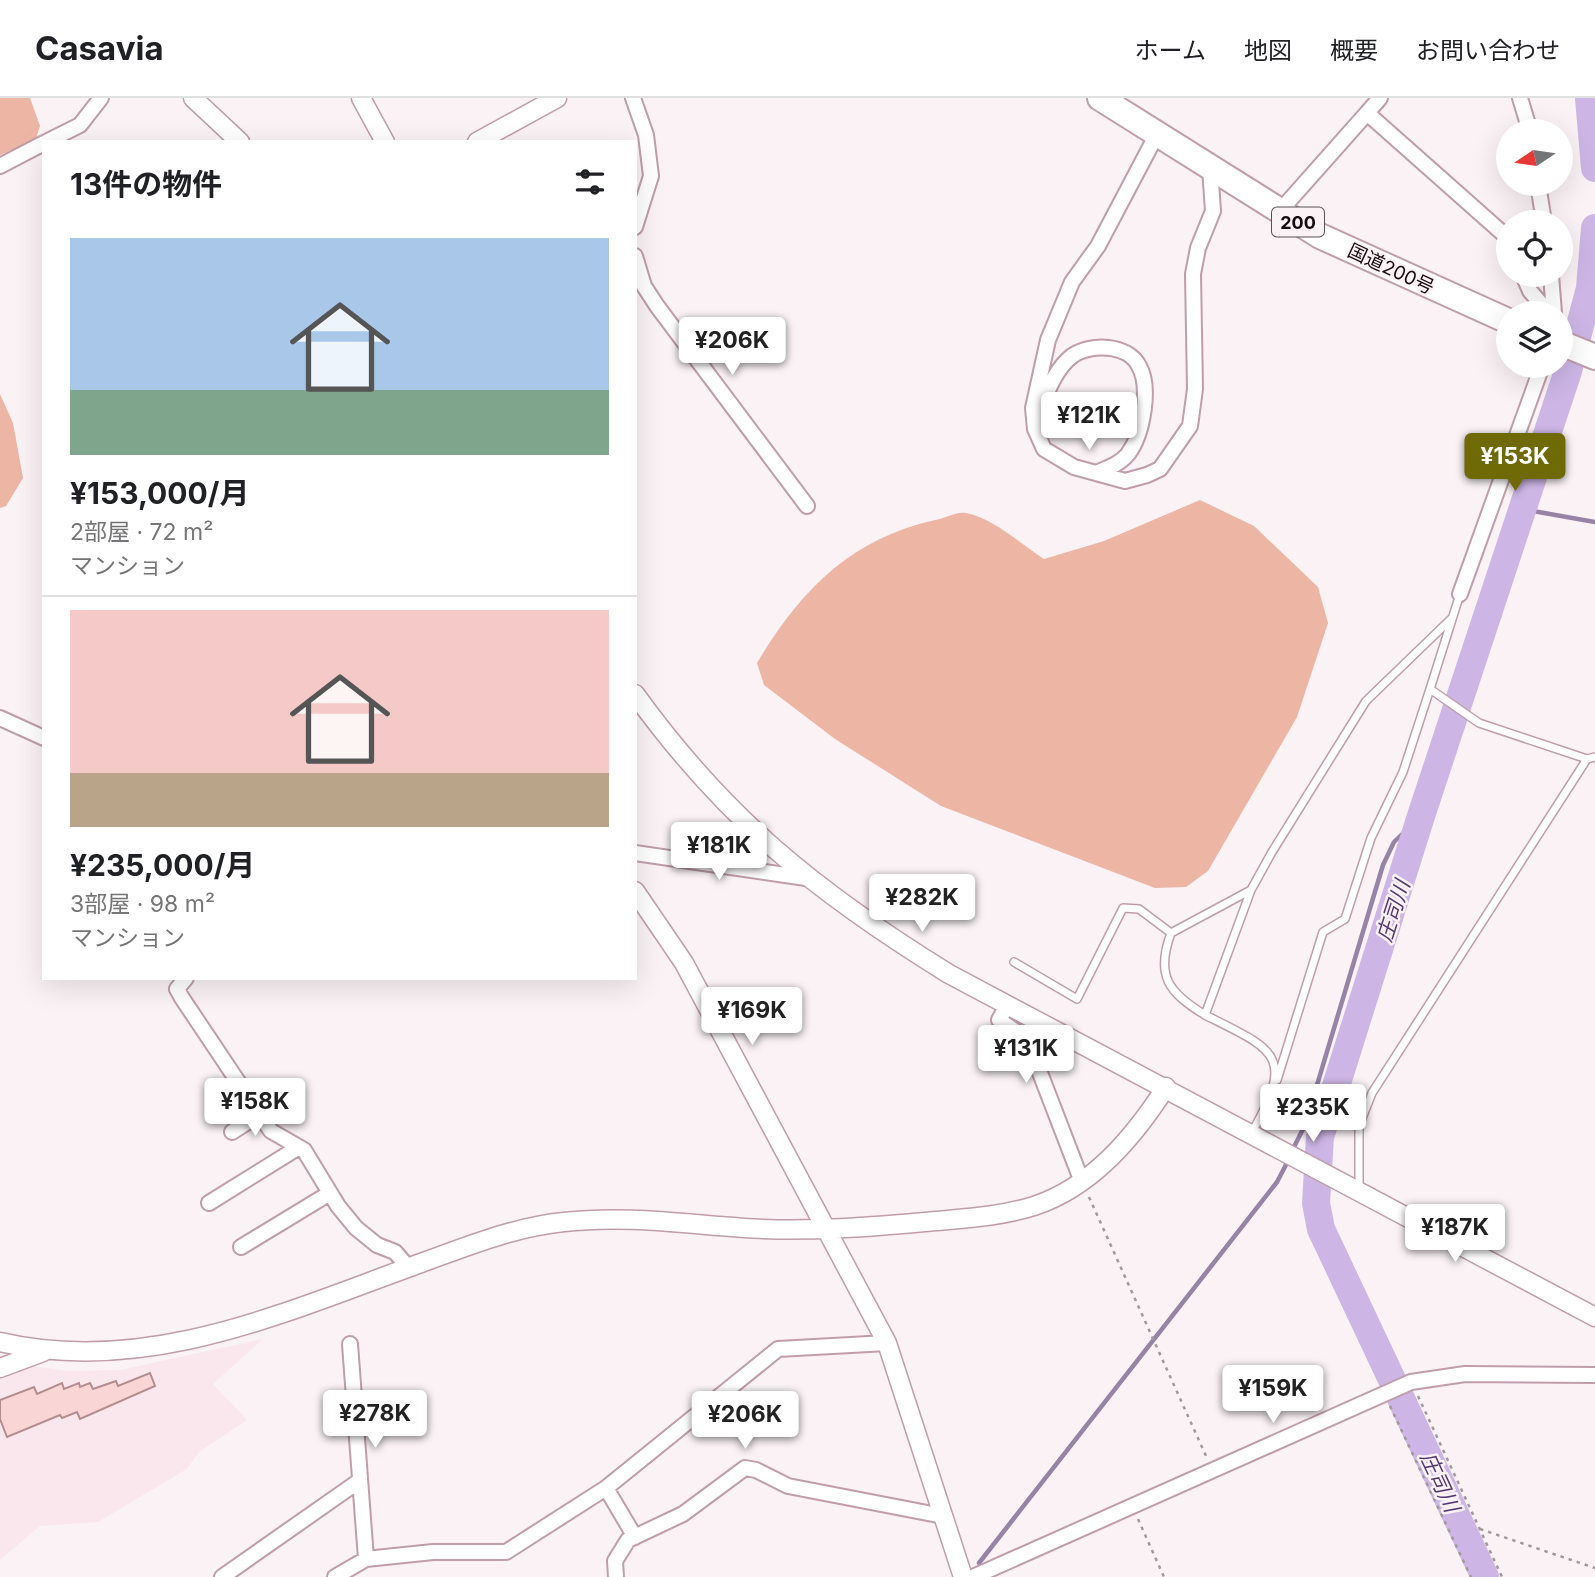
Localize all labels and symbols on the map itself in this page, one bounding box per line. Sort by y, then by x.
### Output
north arrow [1496,119,1573,196]
road number: 200 [1272,208,1324,237]
street label: 国道200号 [1344,239,1438,299]
pin: ¥206K [683,317,781,377]
pin: ¥121K [1040,392,1138,452]
pin: ¥153K [1466,434,1564,493]
pin: ¥181K [670,822,768,882]
pin: ¥282K [873,874,971,934]
water label: 庄司川 [1371,875,1415,945]
pin: ¥169K [703,988,801,1047]
pin: ¥131K [977,1026,1075,1085]
pin: ¥158K [206,1079,304,1138]
pin: ¥235K [1264,1084,1362,1144]
pin: ¥187K [1406,1204,1504,1264]
pin: ¥159K [1224,1366,1322,1425]
pin: ¥278K [326,1390,424,1450]
pin: ¥206K [696,1392,794,1451]
water label: 庄司川 [1415,1448,1465,1518]

